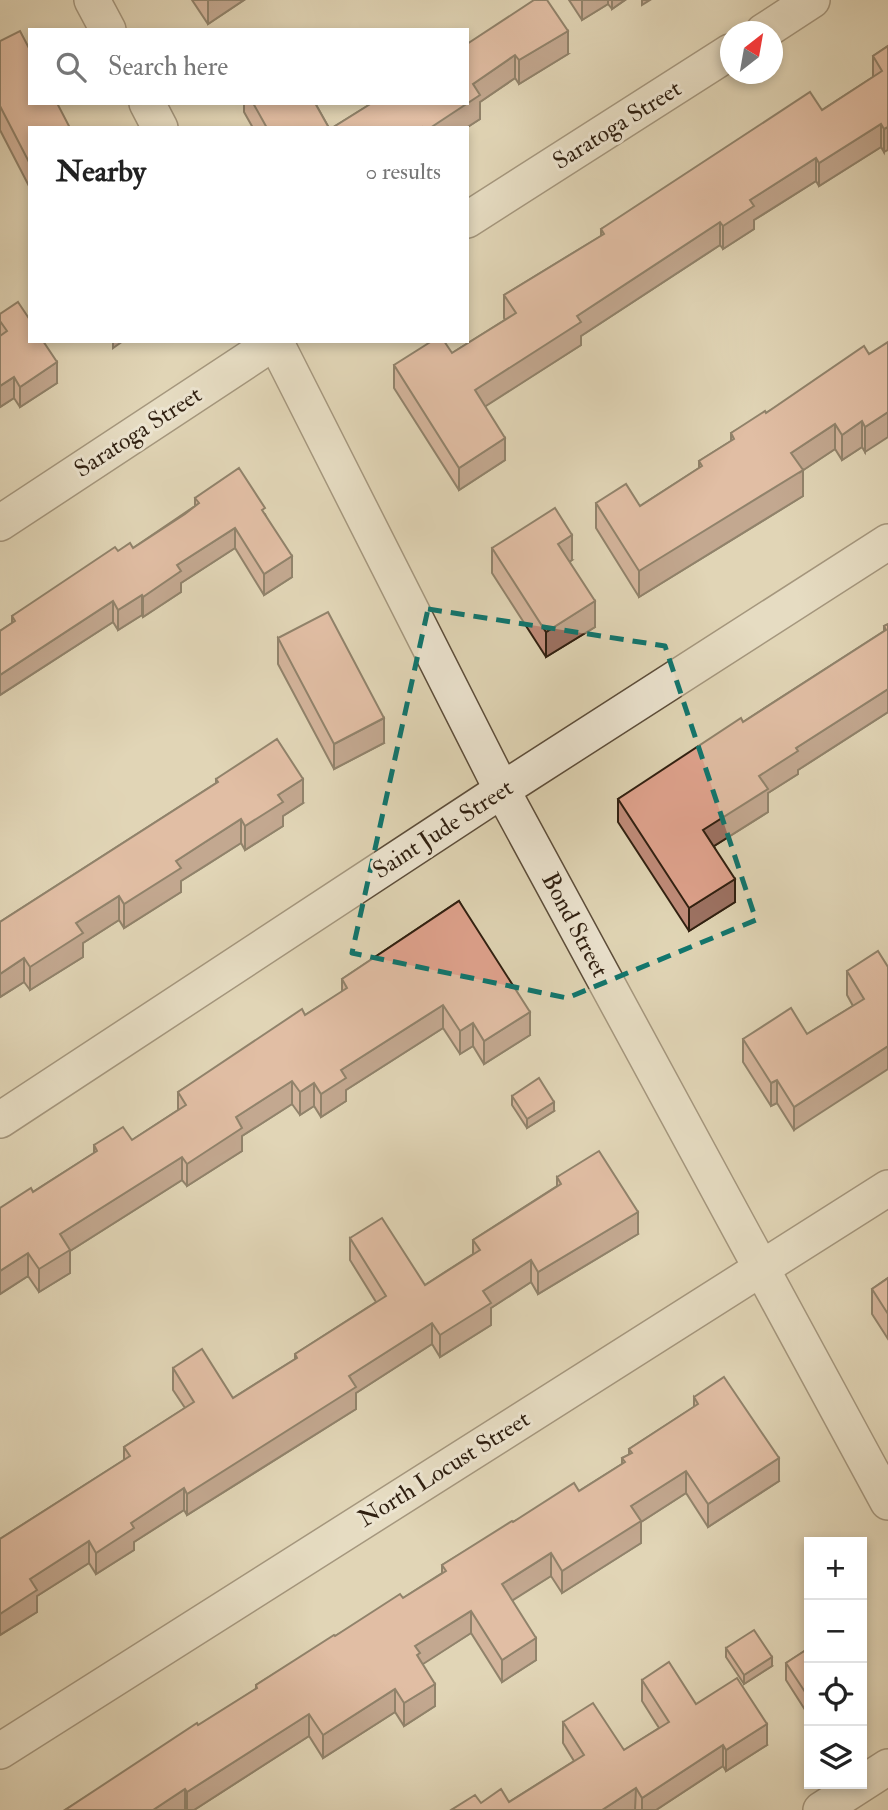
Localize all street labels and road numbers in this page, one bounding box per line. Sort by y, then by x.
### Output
street label: Saratoga Street [547,73,687,177]
street label: Saratoga Street [68,379,208,485]
street label: Saint Jude Street [367,772,519,886]
street label: Bond Street [534,867,616,983]
street label: North Locust Street [352,1404,536,1534]

